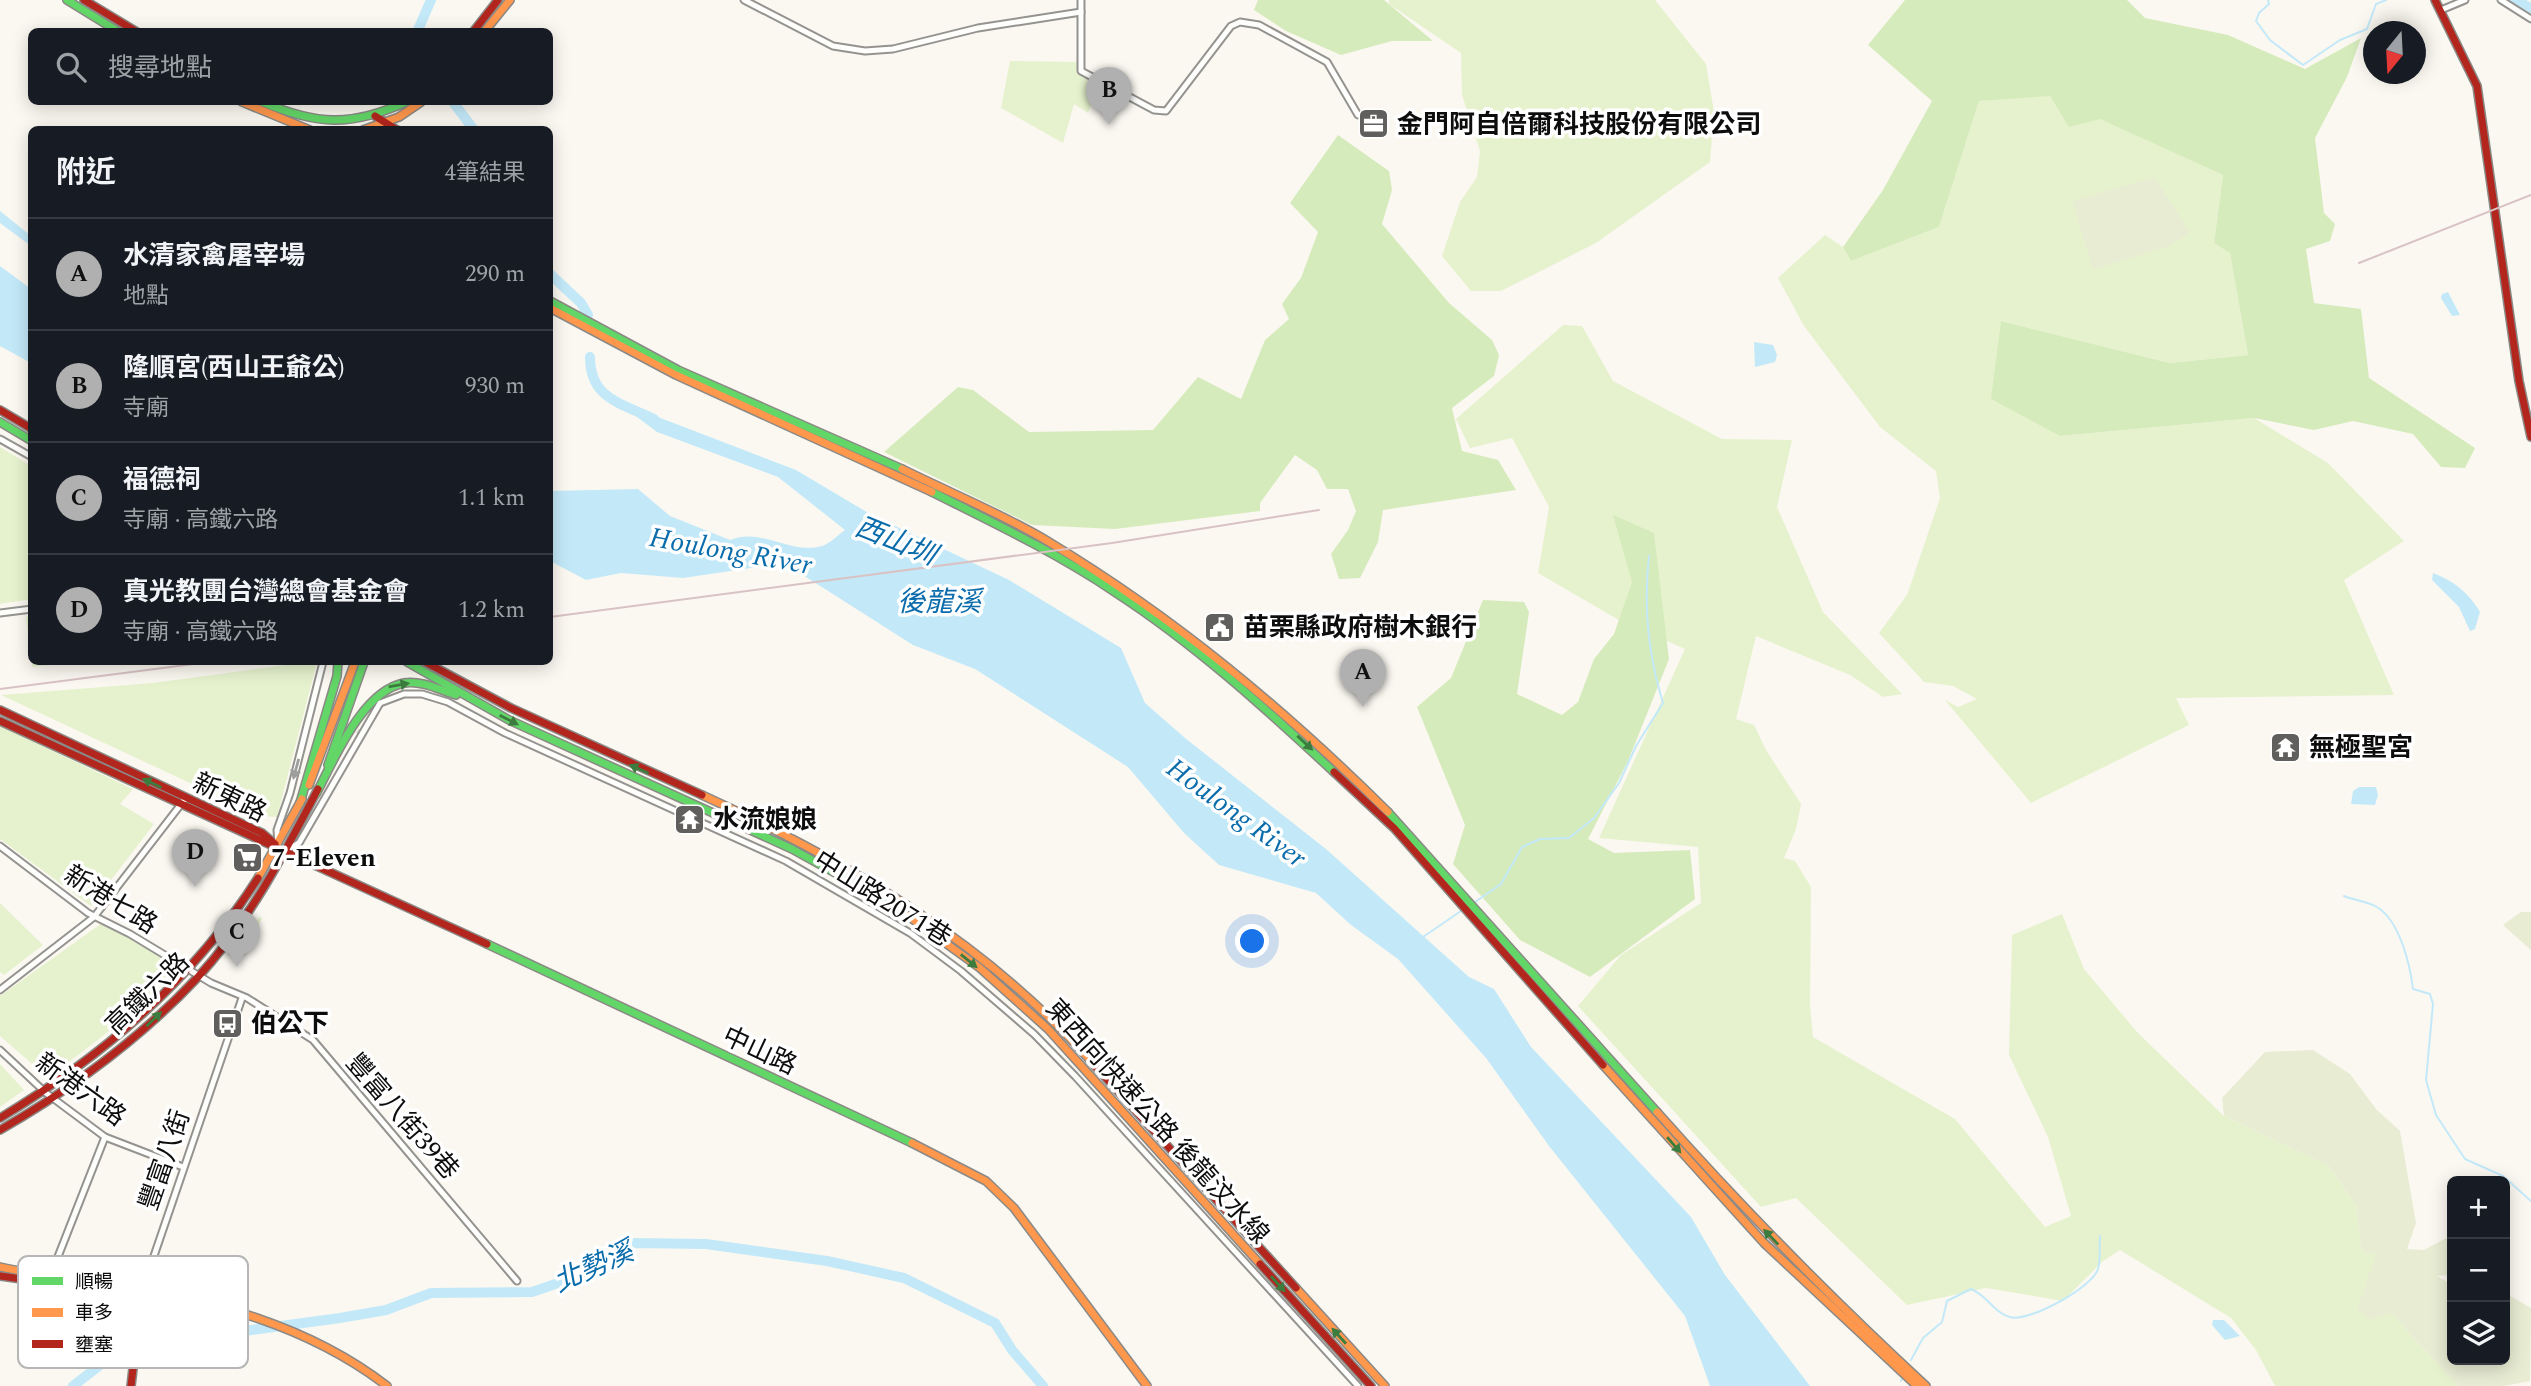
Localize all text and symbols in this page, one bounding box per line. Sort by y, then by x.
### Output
north arrow [2363,21,2426,84]
search box [28,28,553,105]
icon: search [52,48,90,86]
text: 搜尋地點 [108,48,212,88]
pin: B [1086,67,1132,125]
place label: 金門阿自倍爾科技股份有限公司 [1397,105,1761,145]
office icon: 金門阿自倍爾科技股份有限公司 [1357,107,1391,141]
text: 附近 [56,150,116,196]
text: 4筆結果 [445,156,525,191]
text: 水清家禽屠宰場 [123,236,305,276]
text: A [70,257,88,292]
text: 290 m [465,257,525,292]
text: 地點 [123,279,169,314]
text: 隆順宮(西山王爺公) [123,348,345,388]
text: B [71,369,87,404]
text: 930 m [465,369,525,404]
text: 寺廟 [123,391,169,426]
text: 福德祠 [123,460,201,500]
text: C [71,481,87,516]
text: 1.1 km [458,481,525,516]
text: 寺廟 · 高鐵六路 [123,503,278,538]
water label: 西山圳 [848,506,946,579]
water label: Houlong River [646,516,816,587]
text: 真光教團台灣總會基金會 [123,572,409,612]
water label: 後龍溪 [897,581,985,624]
text: D [70,593,88,628]
text: 1.2 km [458,593,525,628]
place label: 苗栗縣政府樹木銀行 [1243,608,1477,648]
public building icon: 苗栗縣政府樹木銀行 [1203,610,1237,644]
text: 寺廟 · 高鐵六路 [123,615,278,650]
pin: A [1340,649,1386,707]
one-way arrow [388,679,410,690]
one-way arrow [499,714,519,725]
place label: 無極聖宮 [2309,728,2413,768]
temple icon: 無極聖宮 [2269,730,2303,764]
one-way arrow [1296,735,1314,751]
water label: Houlong River [1157,748,1316,879]
one-way arrow [290,758,301,780]
street label: 新東路 [186,763,273,833]
one-way arrow [628,763,649,774]
one-way arrow [142,777,163,788]
place label: 水流娘娘 [713,800,817,840]
temple icon: 水流娘娘 [673,802,707,836]
pin: D [172,829,218,887]
place label: 7-Eleven [271,838,376,878]
supermarket icon: 7-Eleven [231,840,265,874]
street label: 中山路2071巷 [806,841,959,957]
street label: 新港七路 [56,855,165,944]
pin: C [214,909,260,967]
your location [1235,924,1269,958]
street label: 高鐵六路 [96,943,199,1044]
one-way arrow [960,954,978,969]
street label: 東西向快速公路 後龍汶水線 [1036,990,1279,1253]
place label: 伯公下 [251,1004,329,1044]
bus stop icon: 伯公下 [211,1006,245,1040]
one-way arrow [146,1011,162,1027]
street label: 中山路 [716,1016,803,1086]
street label: 新港六路 [27,1043,134,1137]
street label: 豐富八街39巷 [336,1045,469,1189]
street label: 豐富八街 [129,1105,201,1216]
one-way arrow [1666,1137,1681,1154]
map controls [2447,1176,2510,1365]
button: + [2447,1176,2510,1239]
water label: 北勢溪 [546,1229,644,1304]
one-way arrow [1764,1229,1780,1246]
button: − [2447,1239,2510,1302]
legend [18,1256,248,1368]
text: 順暢 [75,1268,113,1297]
one-way arrow [1270,1275,1286,1292]
text: 車多 [75,1299,113,1328]
button: layers [2447,1302,2510,1365]
one-way arrow [1331,1328,1347,1345]
text: 壅塞 [75,1331,113,1360]

